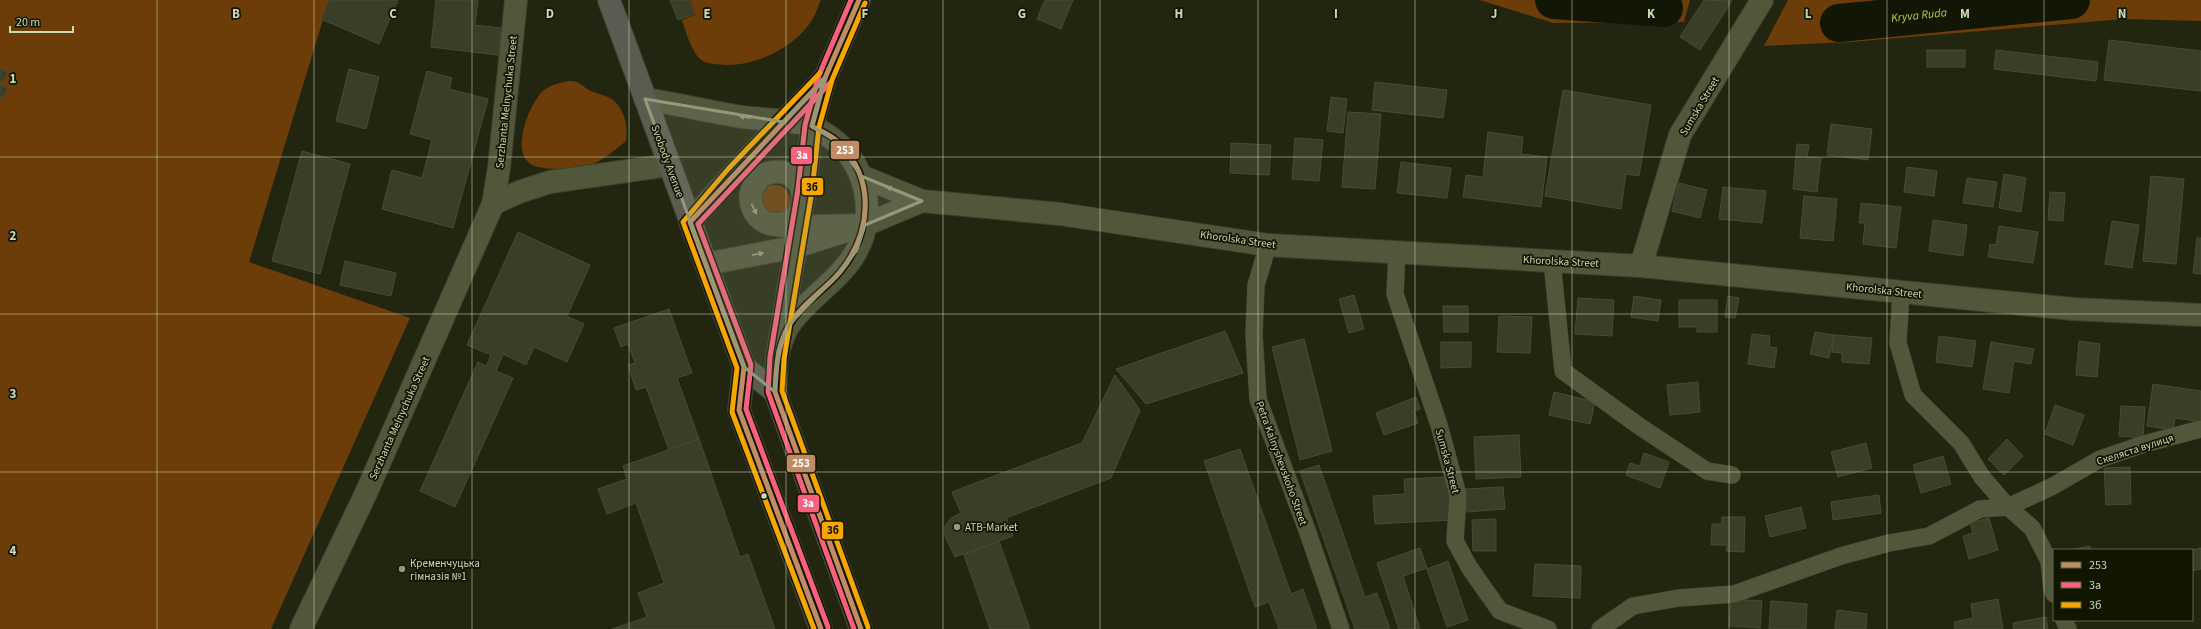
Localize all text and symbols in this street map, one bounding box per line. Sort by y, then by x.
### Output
water label: Kryva Ruda [1890,4,1948,27]
text: B [232,5,240,23]
text: C [389,5,397,23]
text: D [546,5,554,23]
text: E [703,5,711,23]
text: F [862,5,869,23]
text: G [1018,5,1026,23]
text: H [1175,5,1183,23]
text: I [1334,5,1338,23]
text: J [1491,5,1497,23]
text: K [1647,5,1656,23]
text: L [1805,5,1812,23]
text: M [1960,5,1970,23]
text: N [2118,5,2126,23]
scale bar [10,8,73,34]
text: 20 m [16,14,40,31]
street label: Serzhanta Melnychuka Street [492,35,521,169]
text: 1 [10,70,17,88]
street label: Sumska Street [1676,74,1723,139]
one-way arrow [739,114,751,120]
street label: Svobody Avenue [647,123,688,200]
line badge: 253 [830,140,860,160]
text: 253 [836,143,854,158]
line badge: 3а [790,146,813,165]
text: 3а [796,148,808,163]
line badge: 3б [801,177,824,196]
text: 3б [806,180,818,195]
one-way arrow [885,185,897,191]
one-way arrow [751,203,757,215]
text: 2 [10,227,17,245]
street label: Khorolska Street [1199,227,1277,252]
one-way arrow [752,251,765,257]
street label: Khorolska Street [1523,252,1600,271]
street label: Khorolska Street [1845,279,1923,302]
street label: Serzhanta Melnychuka Street [365,354,434,482]
text: 3 [10,385,17,403]
street label: Petra Kalnyshevskoho Street [1252,399,1311,528]
street label: Sumska Street [1432,427,1463,495]
street label: Скеляста вулиця [2095,430,2176,469]
line badge: 253 [786,454,816,473]
text: 253 [792,456,810,471]
unlabelled marker [759,491,769,501]
line badge: 3а [797,494,820,513]
text: 3а [802,496,814,511]
place label: ATB-Market [965,520,1018,535]
line badge: 3б [821,521,844,540]
marker: ATB-Market [952,522,962,532]
text: 3б [827,523,839,538]
text: 4 [10,542,17,560]
legend [2053,549,2193,621]
place label: Кременчуцька гімназія №1 [410,556,480,584]
text: 253 [2089,557,2107,574]
marker: Кременчуцька гімназія №1 [397,564,407,574]
text: 3а [2089,577,2101,594]
text: 3б [2089,597,2102,614]

